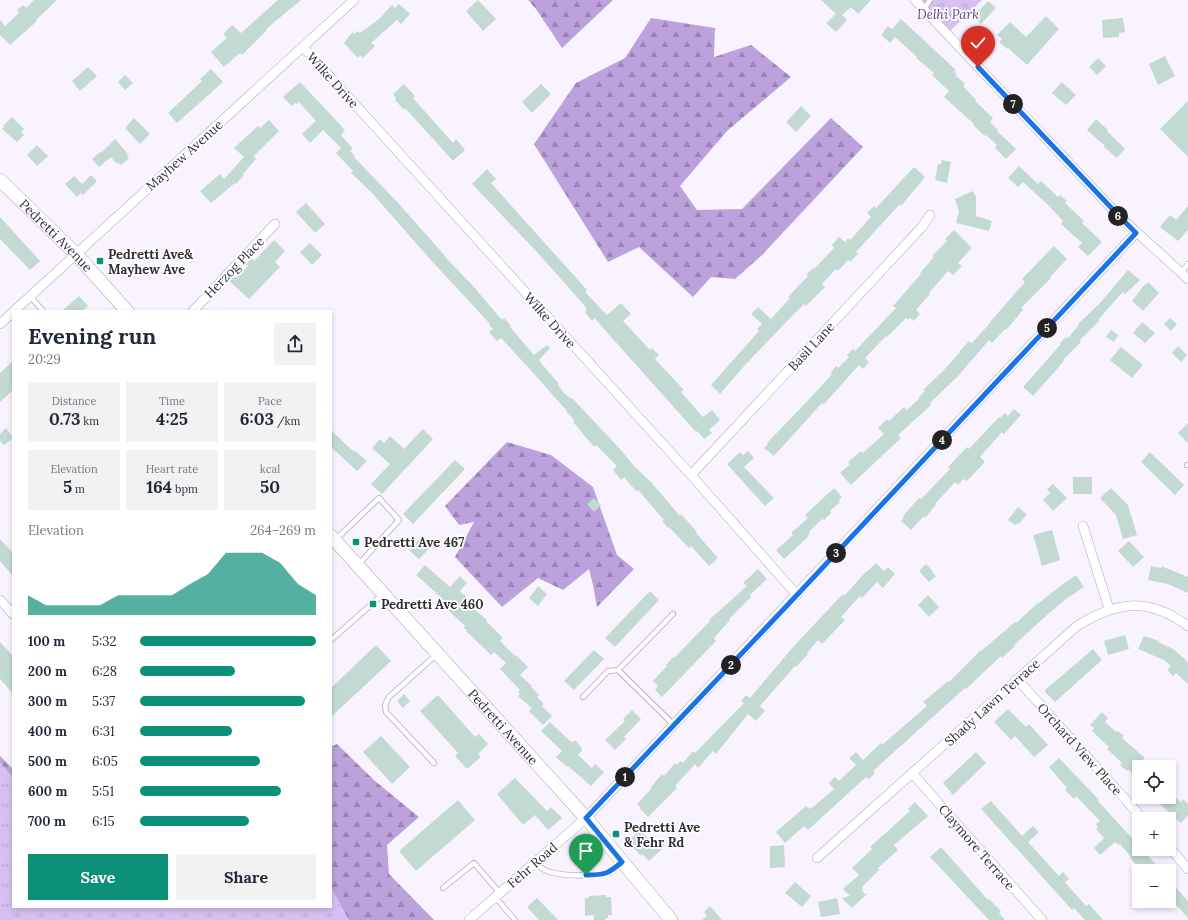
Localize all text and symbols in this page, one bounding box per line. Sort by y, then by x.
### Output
park label: Delhi Park [917,6,979,23]
pin [961,26,995,67]
icon: check [967,32,989,54]
street label: Wilke Drive [303,49,362,112]
pin: 7 [1003,94,1023,114]
text: 7 [1010,97,1016,111]
street label: Mayhew Avenue [142,116,226,194]
street label: Pedretti Avenue [16,196,96,276]
pin: 6 [1108,206,1128,226]
text: 6 [1115,209,1121,223]
street label: Herzog Place [201,233,268,302]
place label: Pedretti Ave& Mayhew Ave [108,246,193,278]
marker: Pedretti Ave& Mayhew Ave [95,256,105,266]
street label: Wilke Drive [520,289,579,352]
street label: Basil Lane [784,318,838,374]
pin: 5 [1037,318,1057,338]
text: 5 [1044,321,1050,335]
text: Evening run [28,322,156,350]
button: share [274,323,316,365]
text: 20:29 [28,351,61,368]
text: Distance [52,394,96,408]
text: Time [159,394,185,408]
text: Pace [258,394,282,408]
text: 0.73 [49,408,80,430]
text: 4:25 [156,408,188,430]
text: 6:03 [240,408,274,430]
text: km [80,414,99,428]
text: /km [274,414,300,428]
pin: 4 [932,430,952,450]
text: 4 [939,433,945,447]
text: Elevation [50,462,98,476]
text: Heart rate [146,462,198,476]
text: kcal [260,462,280,476]
text: 5 [63,476,72,498]
text: 164 [146,476,172,498]
text: 50 [260,476,280,498]
text: m [72,482,85,496]
text: bpm [172,482,198,496]
text: Elevation [28,522,84,539]
text: 264–269 m [250,522,316,539]
place label: Pedretti Ave 467 [364,534,464,551]
marker: Pedretti Ave 467 [351,537,361,547]
pin: 3 [826,543,846,563]
text: 3 [833,546,839,560]
place label: Pedretti Ave 460 [381,596,484,613]
marker: Pedretti Ave 460 [368,599,378,609]
text: 100 m [28,633,65,650]
text: 5:32 [92,633,117,650]
pin: 2 [721,655,741,675]
street label: Shady Lawn Terrace [941,655,1043,750]
text: 2 [728,658,734,672]
text: 200 m [28,663,67,680]
text: 6:28 [92,663,117,680]
street label: Pedretti Avenue [464,685,542,768]
text: 300 m [28,693,67,710]
text: 5:37 [92,693,115,710]
street label: Orchard View Place [1034,700,1126,799]
text: 400 m [28,723,67,740]
text: 6:31 [92,723,115,740]
text: 500 m [28,753,67,770]
text: 6:05 [92,753,118,770]
map controls [1132,760,1176,908]
button: locate [1132,760,1176,804]
pin: 1 [615,767,635,787]
text: 1 [623,770,627,784]
text: 600 m [28,783,67,800]
text: 5:51 [92,783,114,800]
street label: Claymore Terrace [935,801,1018,894]
button: + [1132,812,1176,856]
text: 700 m [28,813,66,830]
text: 6:15 [92,813,115,830]
place label: Pedretti Ave & Fehr Rd [624,819,700,851]
marker: Pedretti Ave & Fehr Rd [611,829,621,839]
pin [569,834,603,875]
street label: Fehr Road [504,839,561,892]
icon: arrive [575,840,597,862]
button: Save [28,854,168,900]
button: Share [176,854,316,900]
button: − [1132,864,1176,908]

